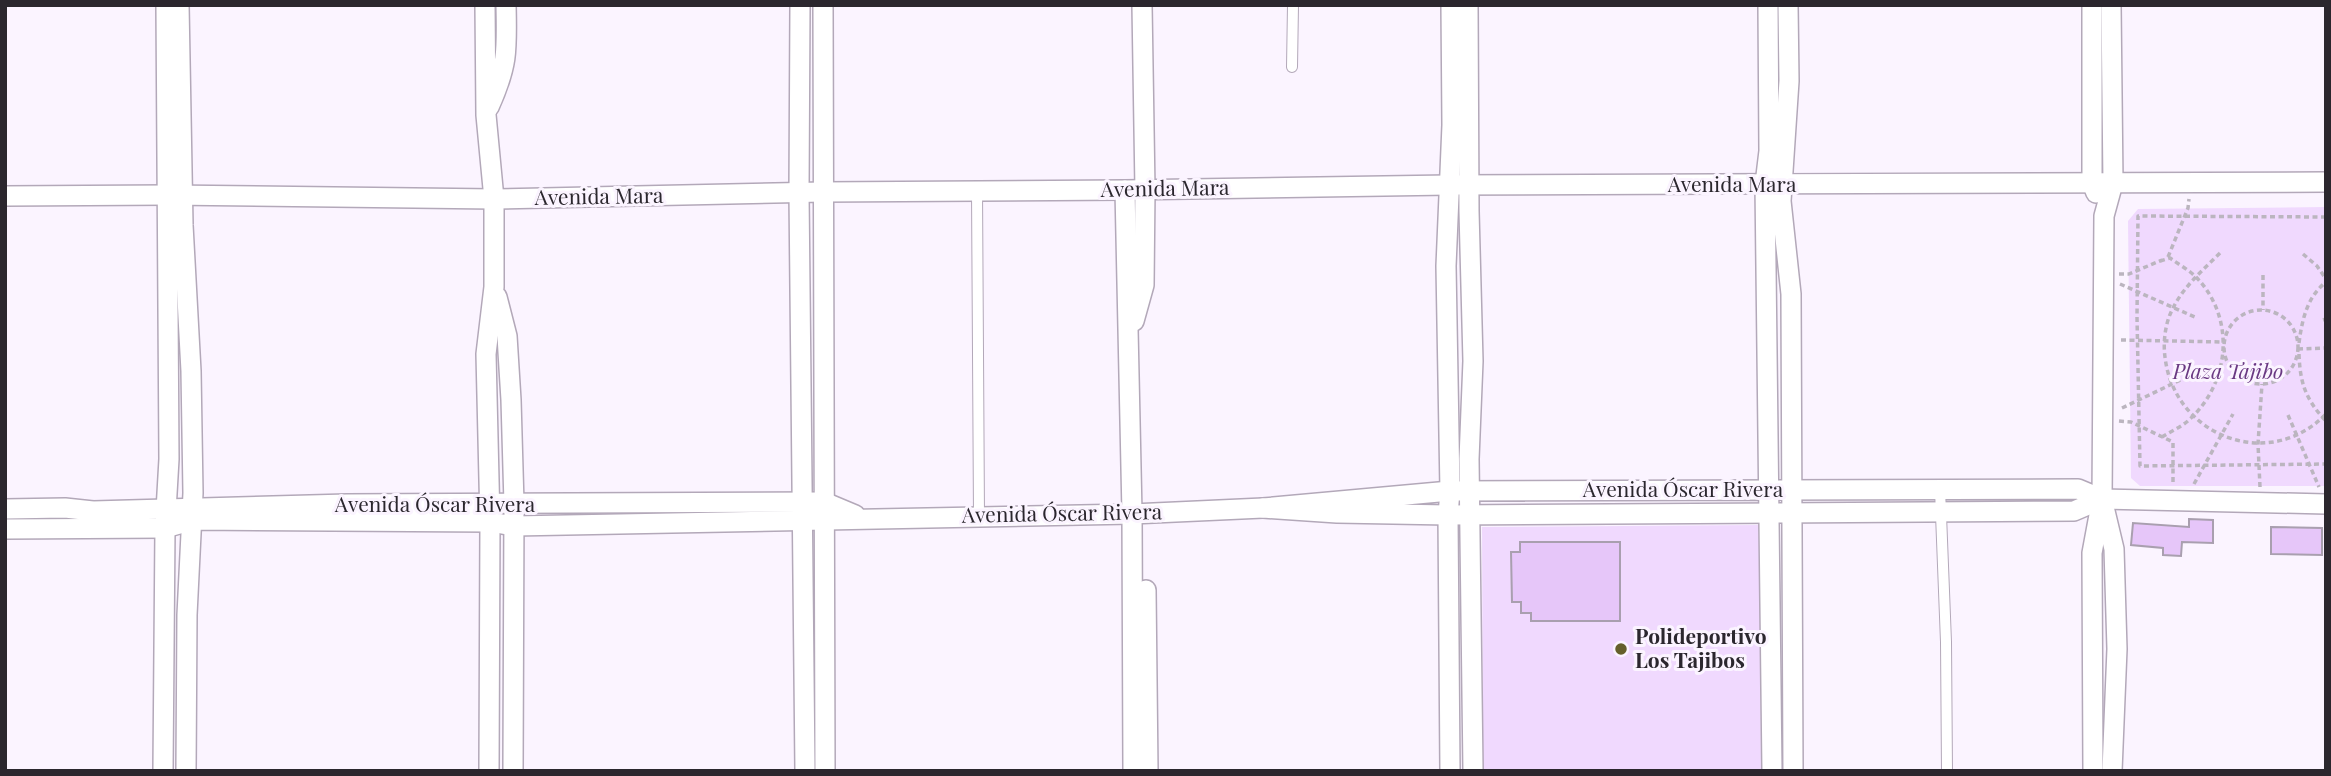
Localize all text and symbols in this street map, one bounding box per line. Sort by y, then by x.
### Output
street label: Avenida Mara [1667,169,1797,197]
street label: Avenida Mara [1099,172,1230,202]
street label: Avenida Mara [533,180,664,210]
park label: Plaza Tajibo [2172,356,2283,384]
street label: Avenida Óscar Rivera [1582,474,1784,502]
street label: Avenida Óscar Rivera [334,489,536,517]
street label: Avenida Óscar Rivera [961,496,1163,528]
place label: Polideportivo Los Tajibos [1635,621,1767,673]
marker: Polideportivo Los Tajibos [1613,641,1629,657]

